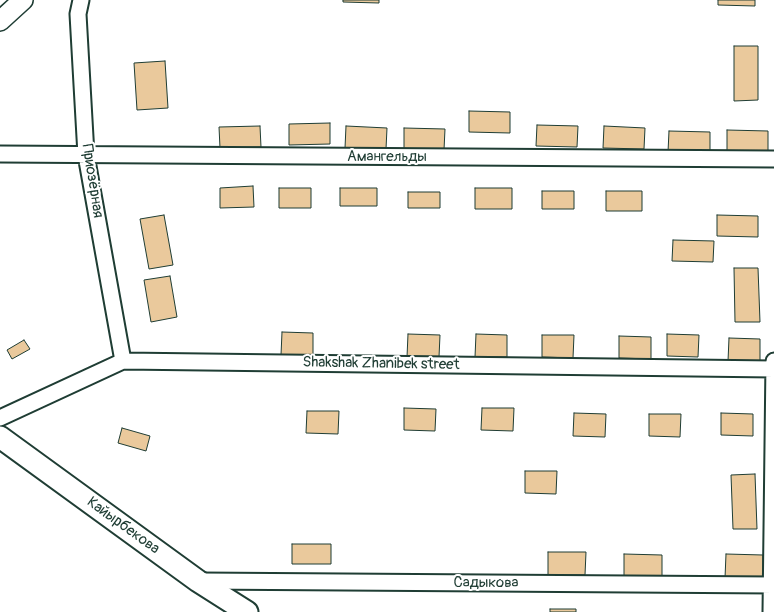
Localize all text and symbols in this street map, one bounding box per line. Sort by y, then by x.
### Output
street label: Приозёрная [77,143,107,219]
street label: Амангельды [347,148,427,166]
street label: Shakshak Zhanibek street [302,354,460,374]
street label: Кайырбекова [83,494,163,558]
street label: Садыкова [453,574,519,592]

